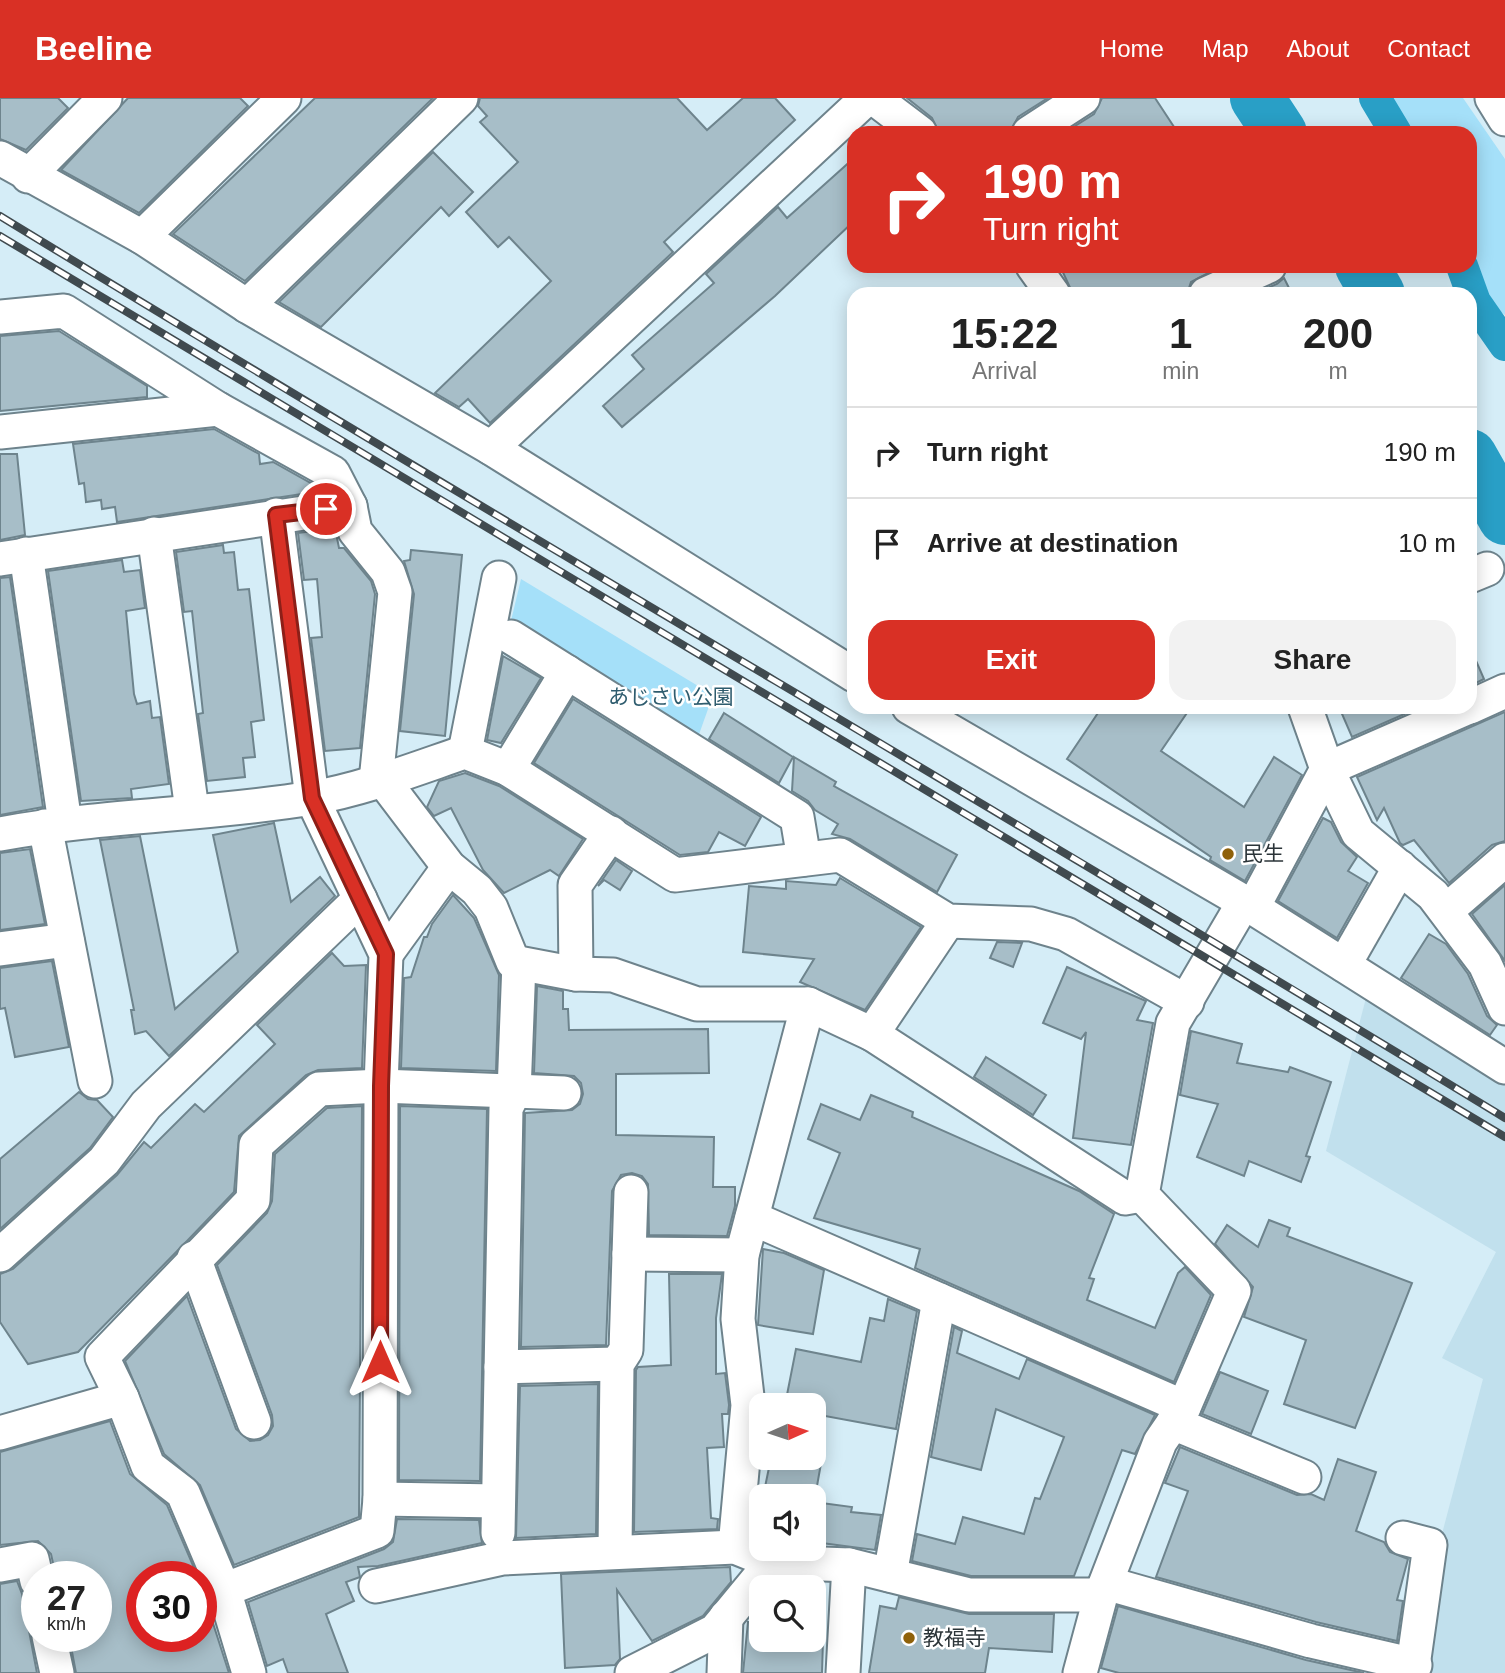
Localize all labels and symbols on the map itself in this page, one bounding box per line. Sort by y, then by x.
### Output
pin [296,479,356,539]
park label: あじさい公園 [608,685,734,708]
place label: 民生 [1242,842,1284,865]
marker: 民生 [1220,846,1236,862]
position arrow [343,1325,417,1399]
north arrow [749,1393,826,1470]
speed limit sign: 30 [126,1561,217,1652]
place label: 教福寺 [923,1626,986,1649]
marker: 教福寺 [901,1630,917,1646]

